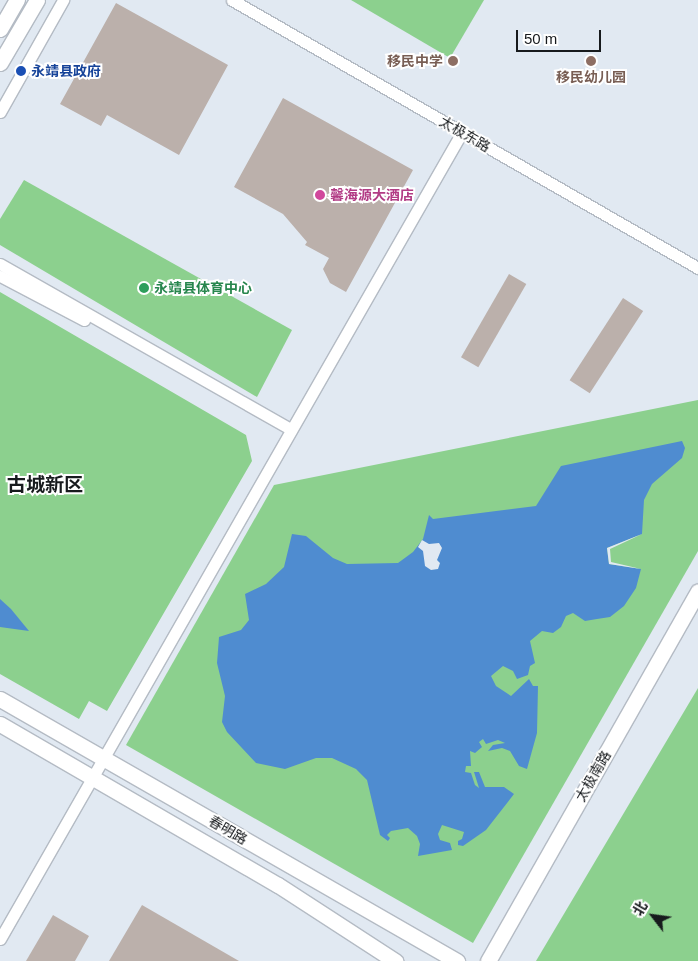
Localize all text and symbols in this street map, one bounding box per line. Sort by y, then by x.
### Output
scale bar [518,20,603,52]
text: 50 m [524,30,557,47]
place label: 移民中学 [387,53,443,69]
marker: 移民中学 [447,55,459,67]
marker: 移民幼儿园 [585,55,597,67]
place label: 永靖县政府 [31,63,101,79]
marker: 永靖县政府 [15,65,27,77]
place label: 移民幼儿园 [556,69,626,85]
street label: 太极东路 [437,113,493,155]
place label: 馨海源大酒店 [330,187,414,203]
marker: 馨海源大酒店 [314,189,326,201]
place label: 永靖县体育中心 [154,280,252,296]
marker: 永靖县体育中心 [138,282,150,294]
district label: 古城新区 [7,474,83,496]
street label: 太极南路 [572,748,614,804]
street label: 春明路 [206,812,250,848]
north arrow [628,891,678,941]
text: 北 [630,898,650,919]

